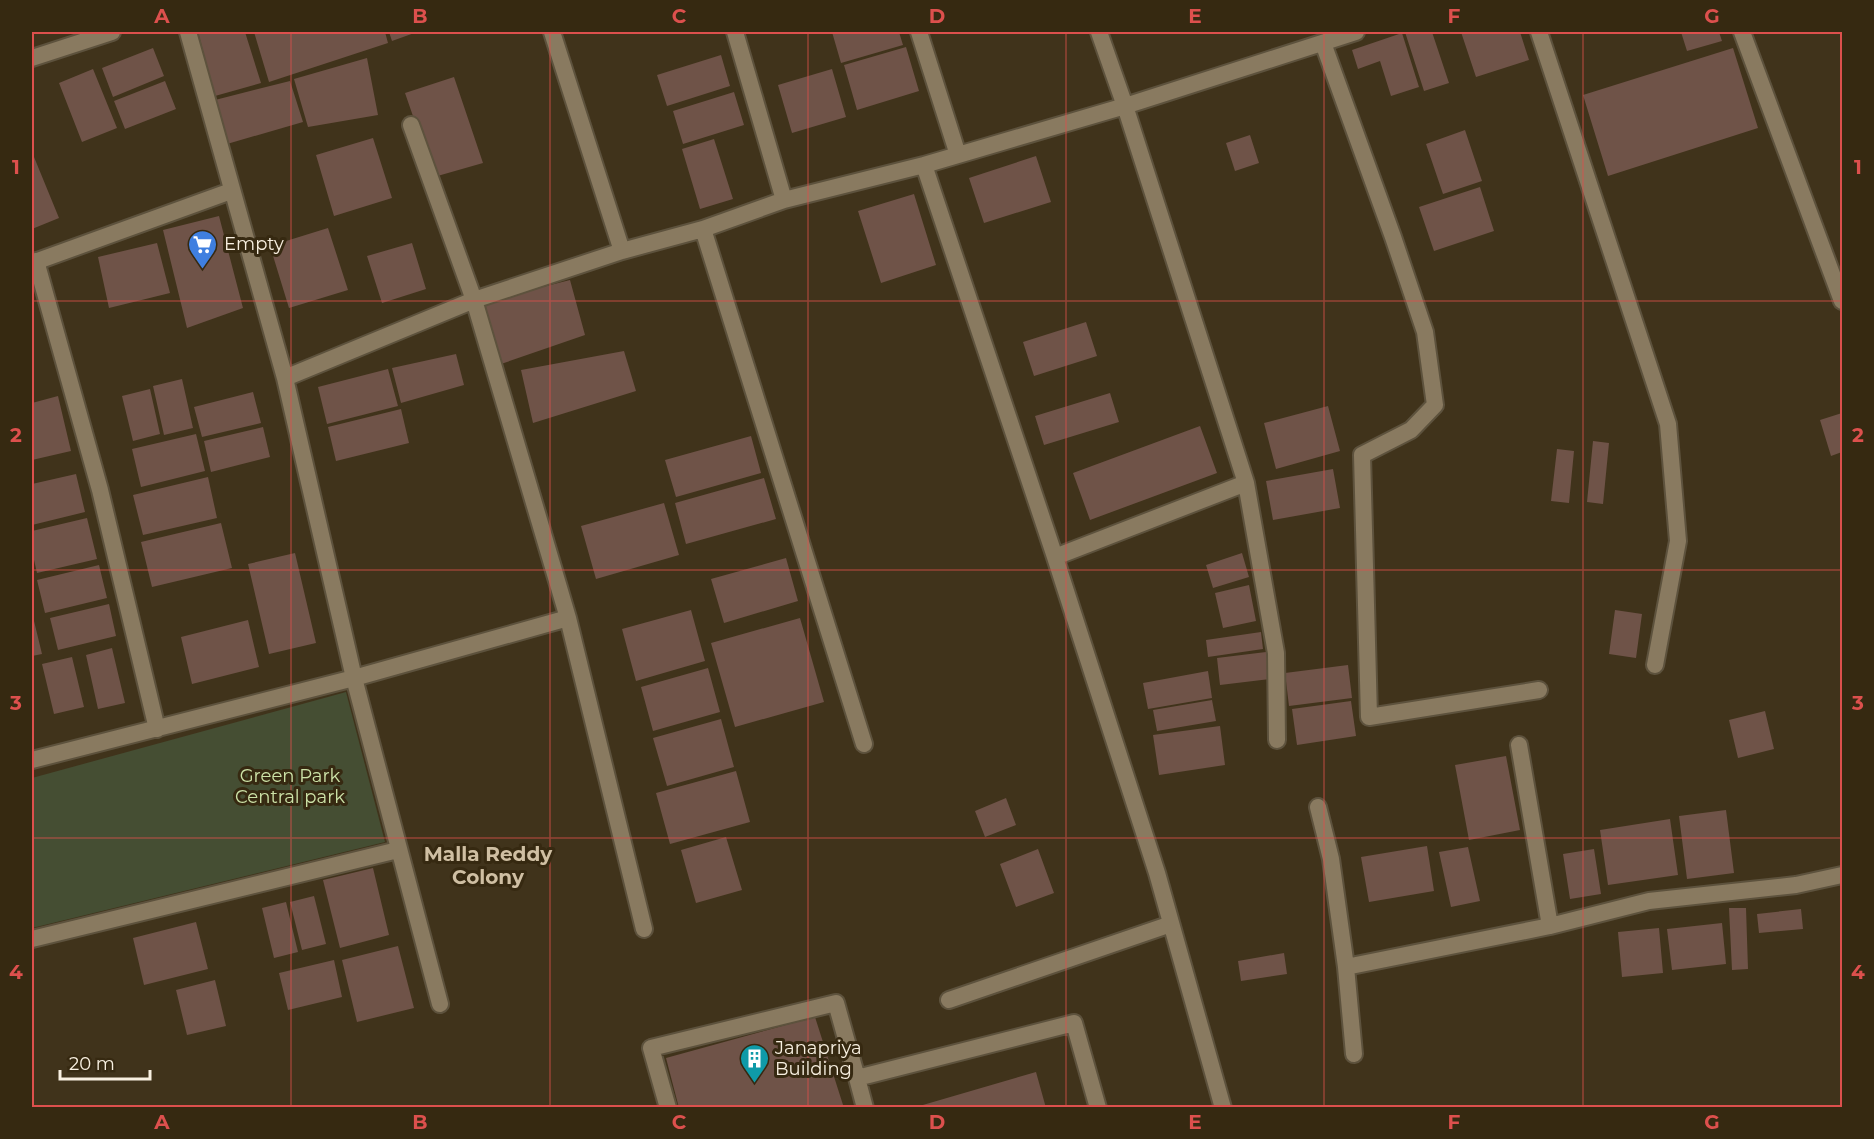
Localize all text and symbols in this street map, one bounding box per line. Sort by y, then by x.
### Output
text: A [153,4,170,28]
text: B [412,4,428,28]
text: C [672,4,687,28]
text: D [929,4,945,28]
text: E [1188,4,1202,28]
text: F [1448,4,1461,28]
text: G [1704,4,1720,28]
text: 1 [12,155,20,179]
text: 1 [1854,155,1862,179]
supermarket icon: Empty [187,228,219,270]
place label: Empty [224,233,284,255]
text: 2 [10,423,22,447]
text: 2 [1852,423,1864,447]
text: 3 [9,691,22,715]
text: 3 [1851,691,1864,715]
park label: Green Park Central park [235,765,345,808]
district label: Malla Reddy Colony [424,842,553,889]
text: 4 [9,960,23,984]
text: 4 [1851,960,1865,984]
place label: Janapriya Building [774,1037,862,1080]
building icon: Janapriya Building [738,1042,770,1084]
scale bar [60,1043,150,1081]
text: 20 m [69,1053,115,1075]
text: A [153,1110,170,1134]
text: B [412,1110,428,1134]
text: C [672,1110,687,1134]
text: D [929,1110,945,1134]
text: E [1188,1110,1202,1134]
text: F [1448,1110,1461,1134]
text: G [1704,1110,1720,1134]

